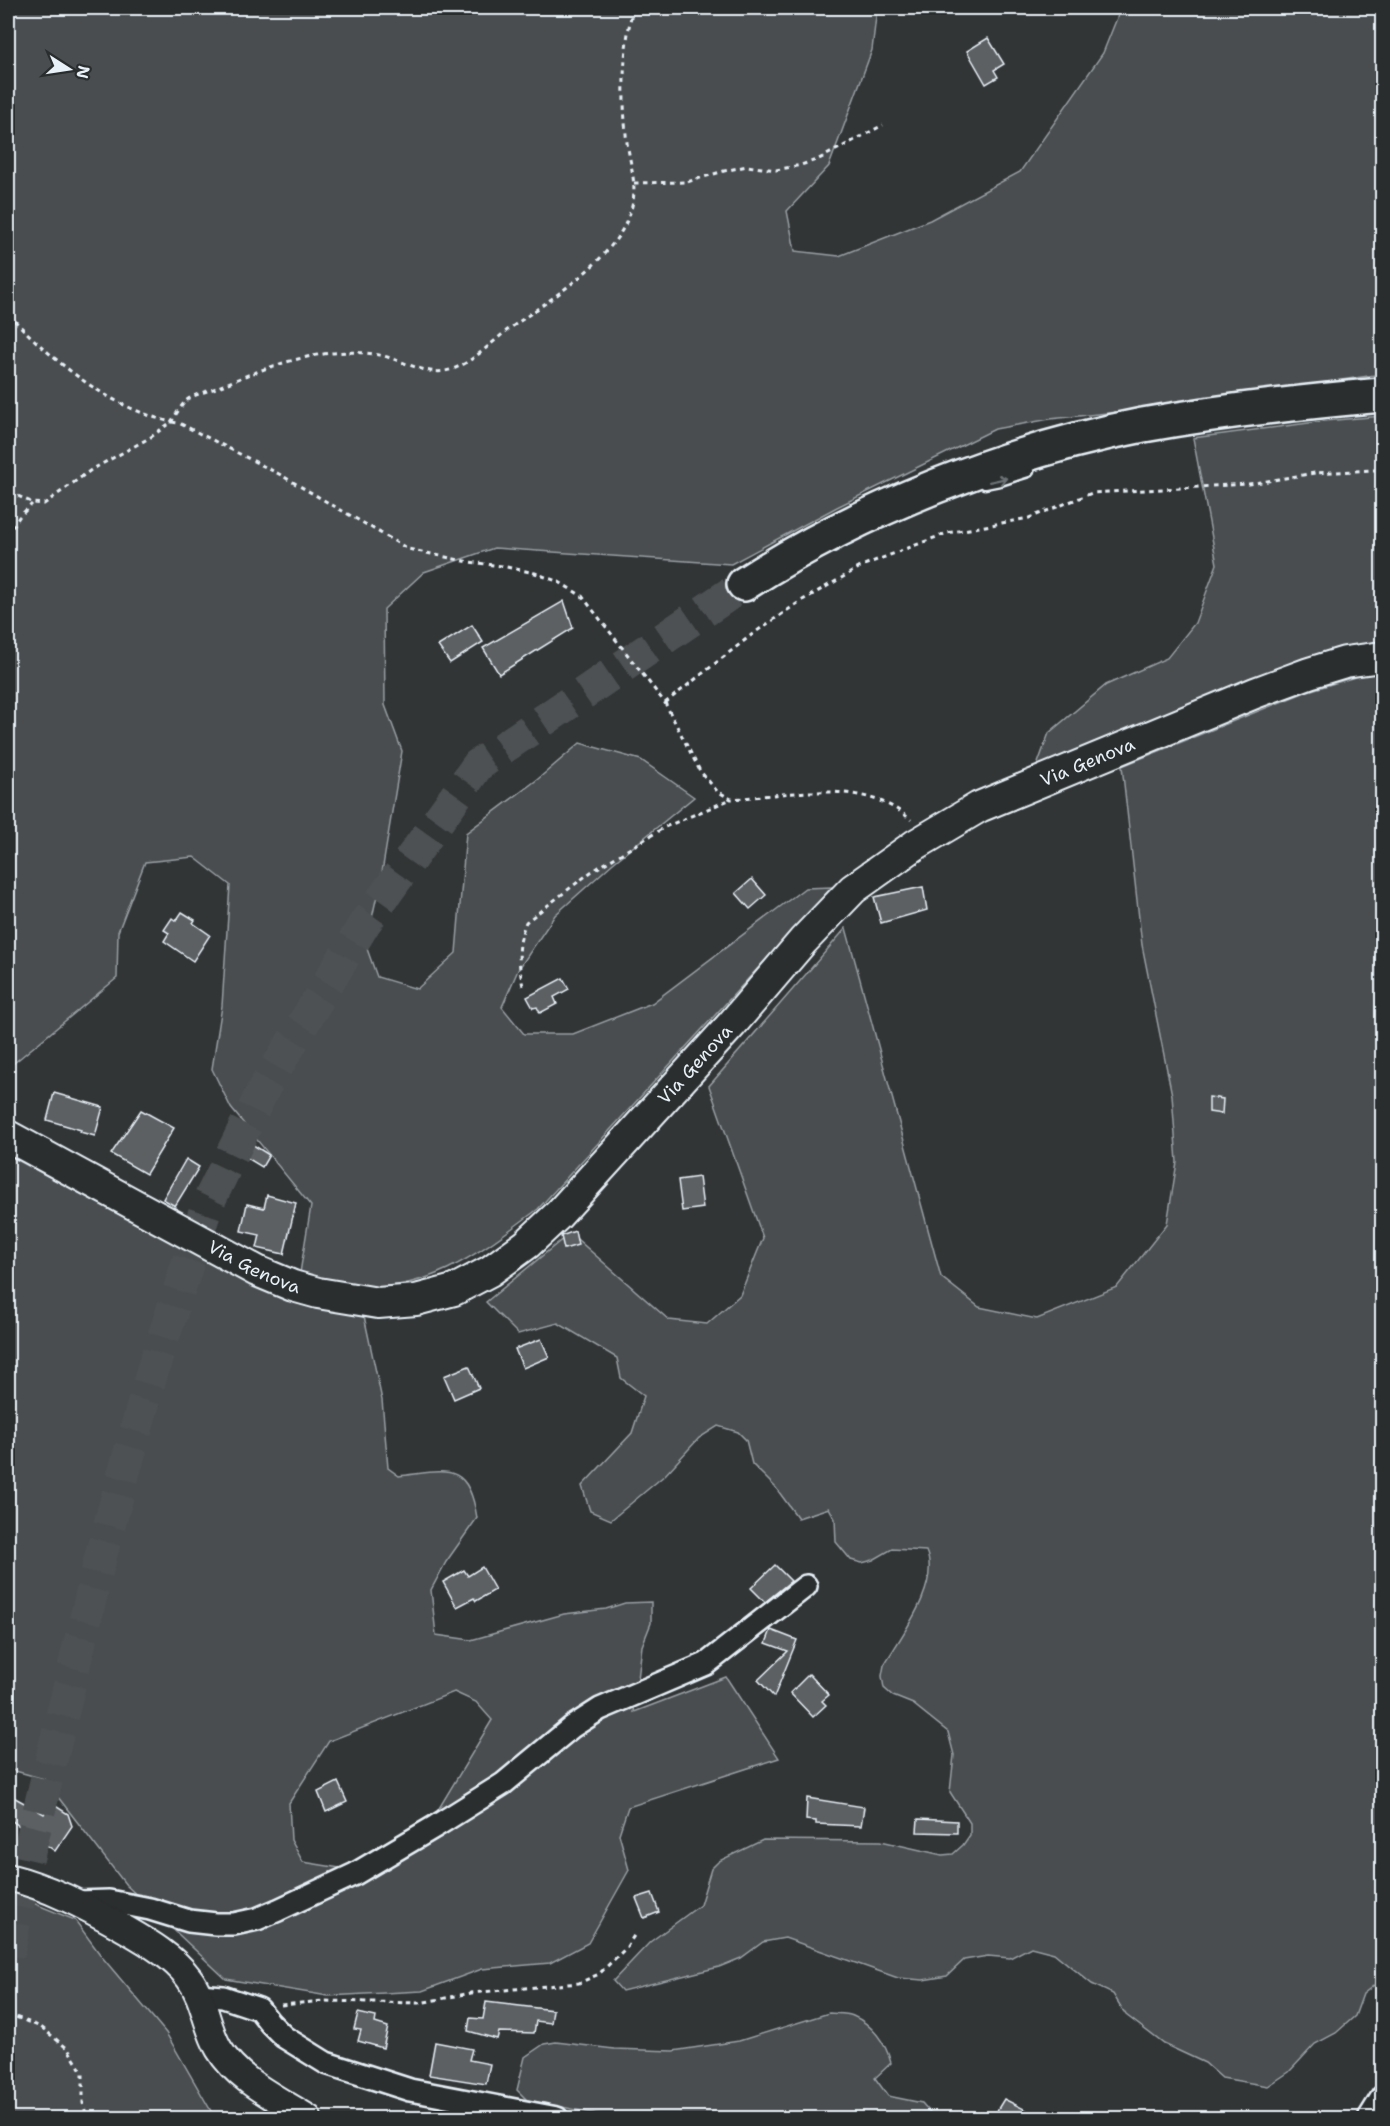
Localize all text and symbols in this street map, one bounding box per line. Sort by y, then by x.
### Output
north arrow [39,39,99,99]
text: N [72,64,95,80]
one-way arrow [988,474,1008,485]
street label: Via Genova [1037,732,1138,792]
street label: Via Genova [653,1019,738,1110]
street label: Via Genova [204,1235,303,1299]

